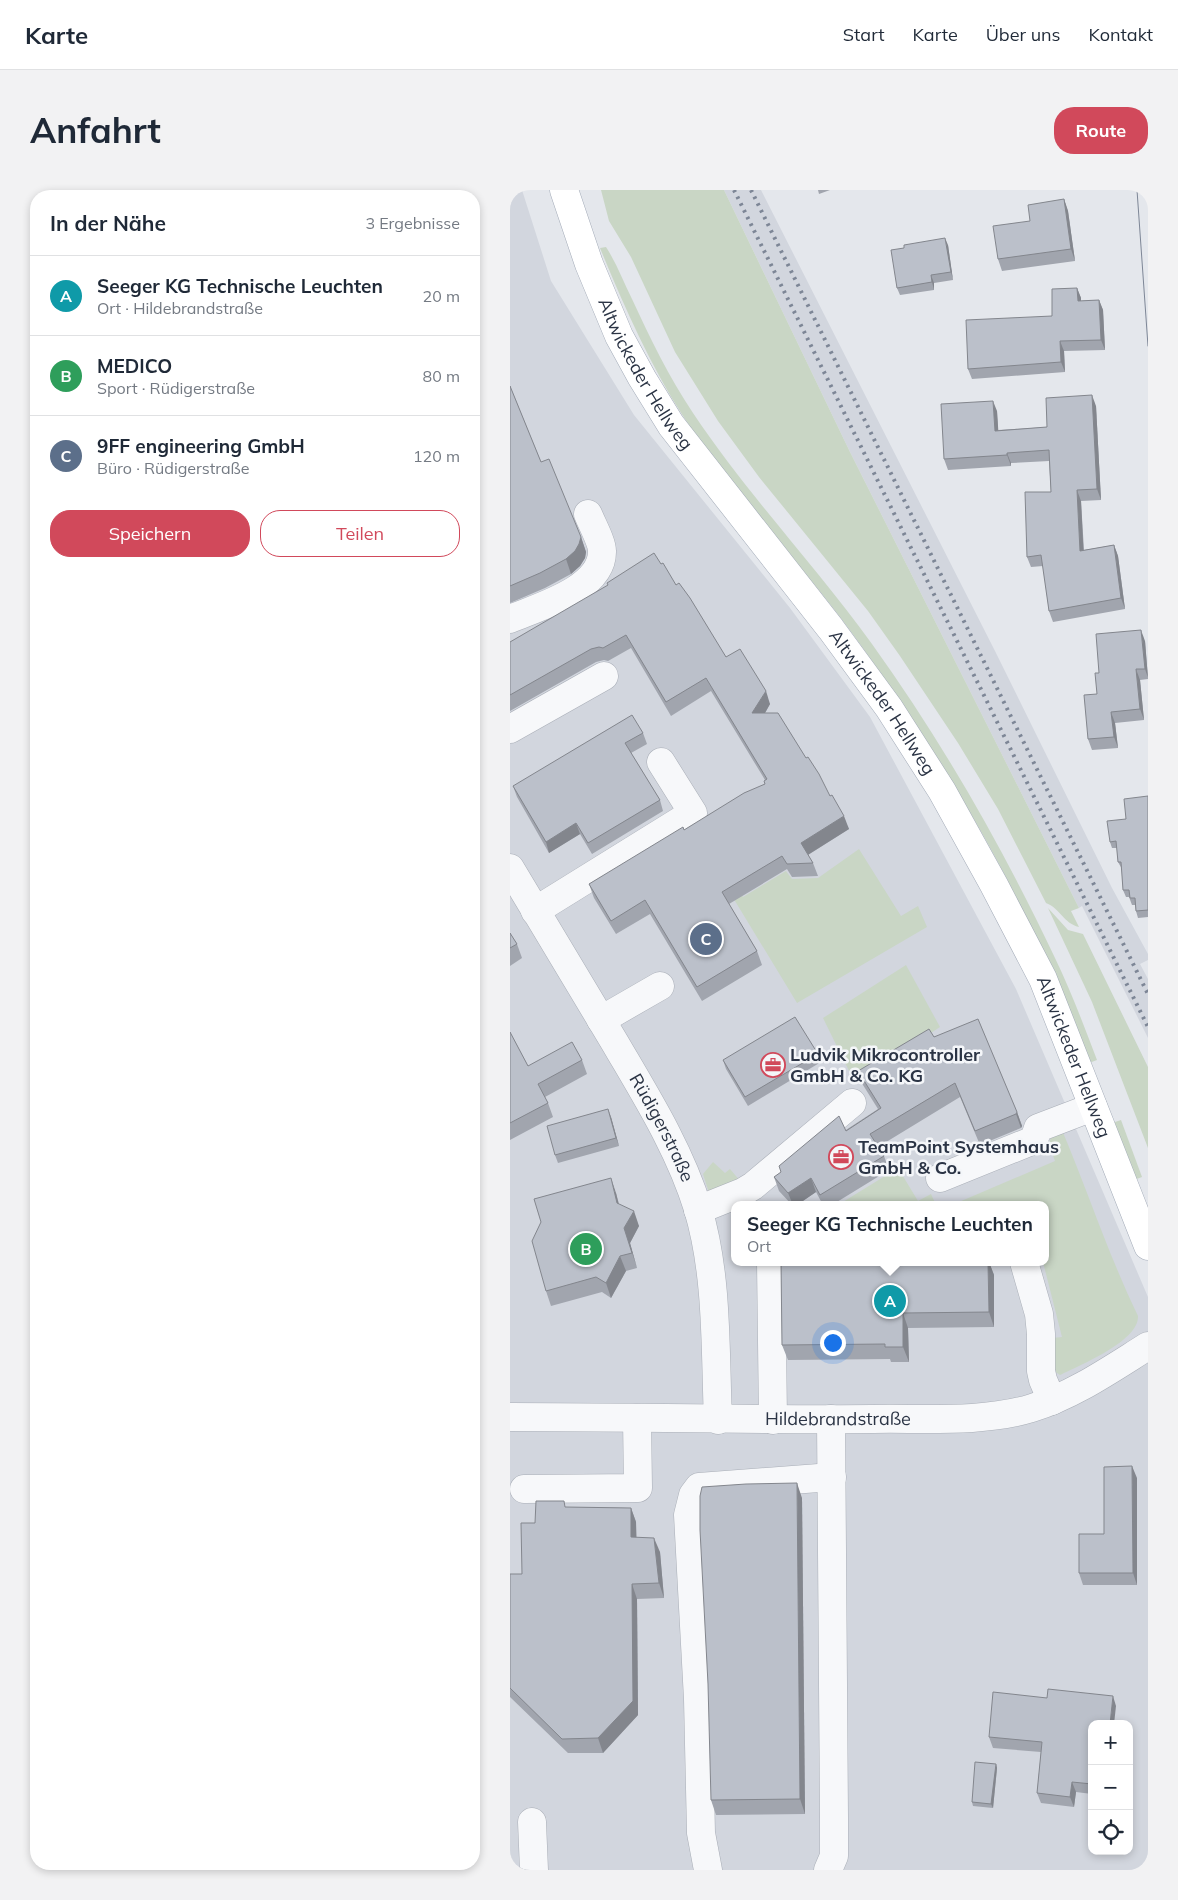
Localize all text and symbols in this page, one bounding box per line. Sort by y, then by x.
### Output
text: Karte [25,20,88,50]
text: Start [843,23,884,46]
text: Karte [912,23,958,46]
text: Über uns [986,23,1061,46]
text: Kontakt [1089,23,1153,46]
button: Route [1054,107,1148,154]
text: Anfahrt [30,108,161,152]
text: In der Nähe [50,210,166,236]
text: 3 Ergebnisse [365,213,460,233]
text: Seeger KG Technische Leuchten [97,274,383,298]
text: A [60,286,72,306]
text: 20 m [423,286,460,306]
street label: Altwickeder Hellweg [593,294,698,454]
text: Ort · Hildebrandstraße [97,298,263,318]
text: MEDICO [97,354,172,378]
text: B [60,366,72,386]
text: 80 m [423,366,460,386]
text: Sport · Rüdigerstraße [97,378,255,398]
text: 9FF engineering GmbH [97,434,305,458]
text: C [61,446,71,466]
text: 120 m [413,446,460,466]
text: Büro · Rüdigerstraße [97,458,249,478]
button: Speichern [50,510,250,557]
button: Teilen [260,510,460,557]
street label: Altwickeder Hellweg [824,625,941,779]
pin: C [690,920,722,958]
street label: Altwickeder Hellweg [1032,972,1116,1141]
place label: Ludvik Mikrocontroller GmbH & Co. KG [790,1043,981,1087]
office icon: Ludvik Mikrocontroller GmbH & Co. KG [760,1052,786,1078]
street label: Rüdigerstraße [625,1069,699,1185]
place label: TeamPoint Systemhaus GmbH & Co. [858,1135,1059,1179]
office icon: TeamPoint Systemhaus GmbH & Co. [828,1144,854,1170]
popup [731,1201,1049,1266]
text: Seeger KG Technische Leuchten [747,1212,1033,1236]
pin: B [570,1230,602,1268]
text: Ort [747,1236,771,1256]
pin: A [874,1282,906,1320]
your location [820,1330,846,1356]
street label: Hildebrandstraße [765,1407,911,1430]
map controls [1088,1720,1133,1855]
button: + [1088,1720,1133,1765]
button: − [1088,1765,1133,1810]
button: locate [1088,1810,1133,1855]

